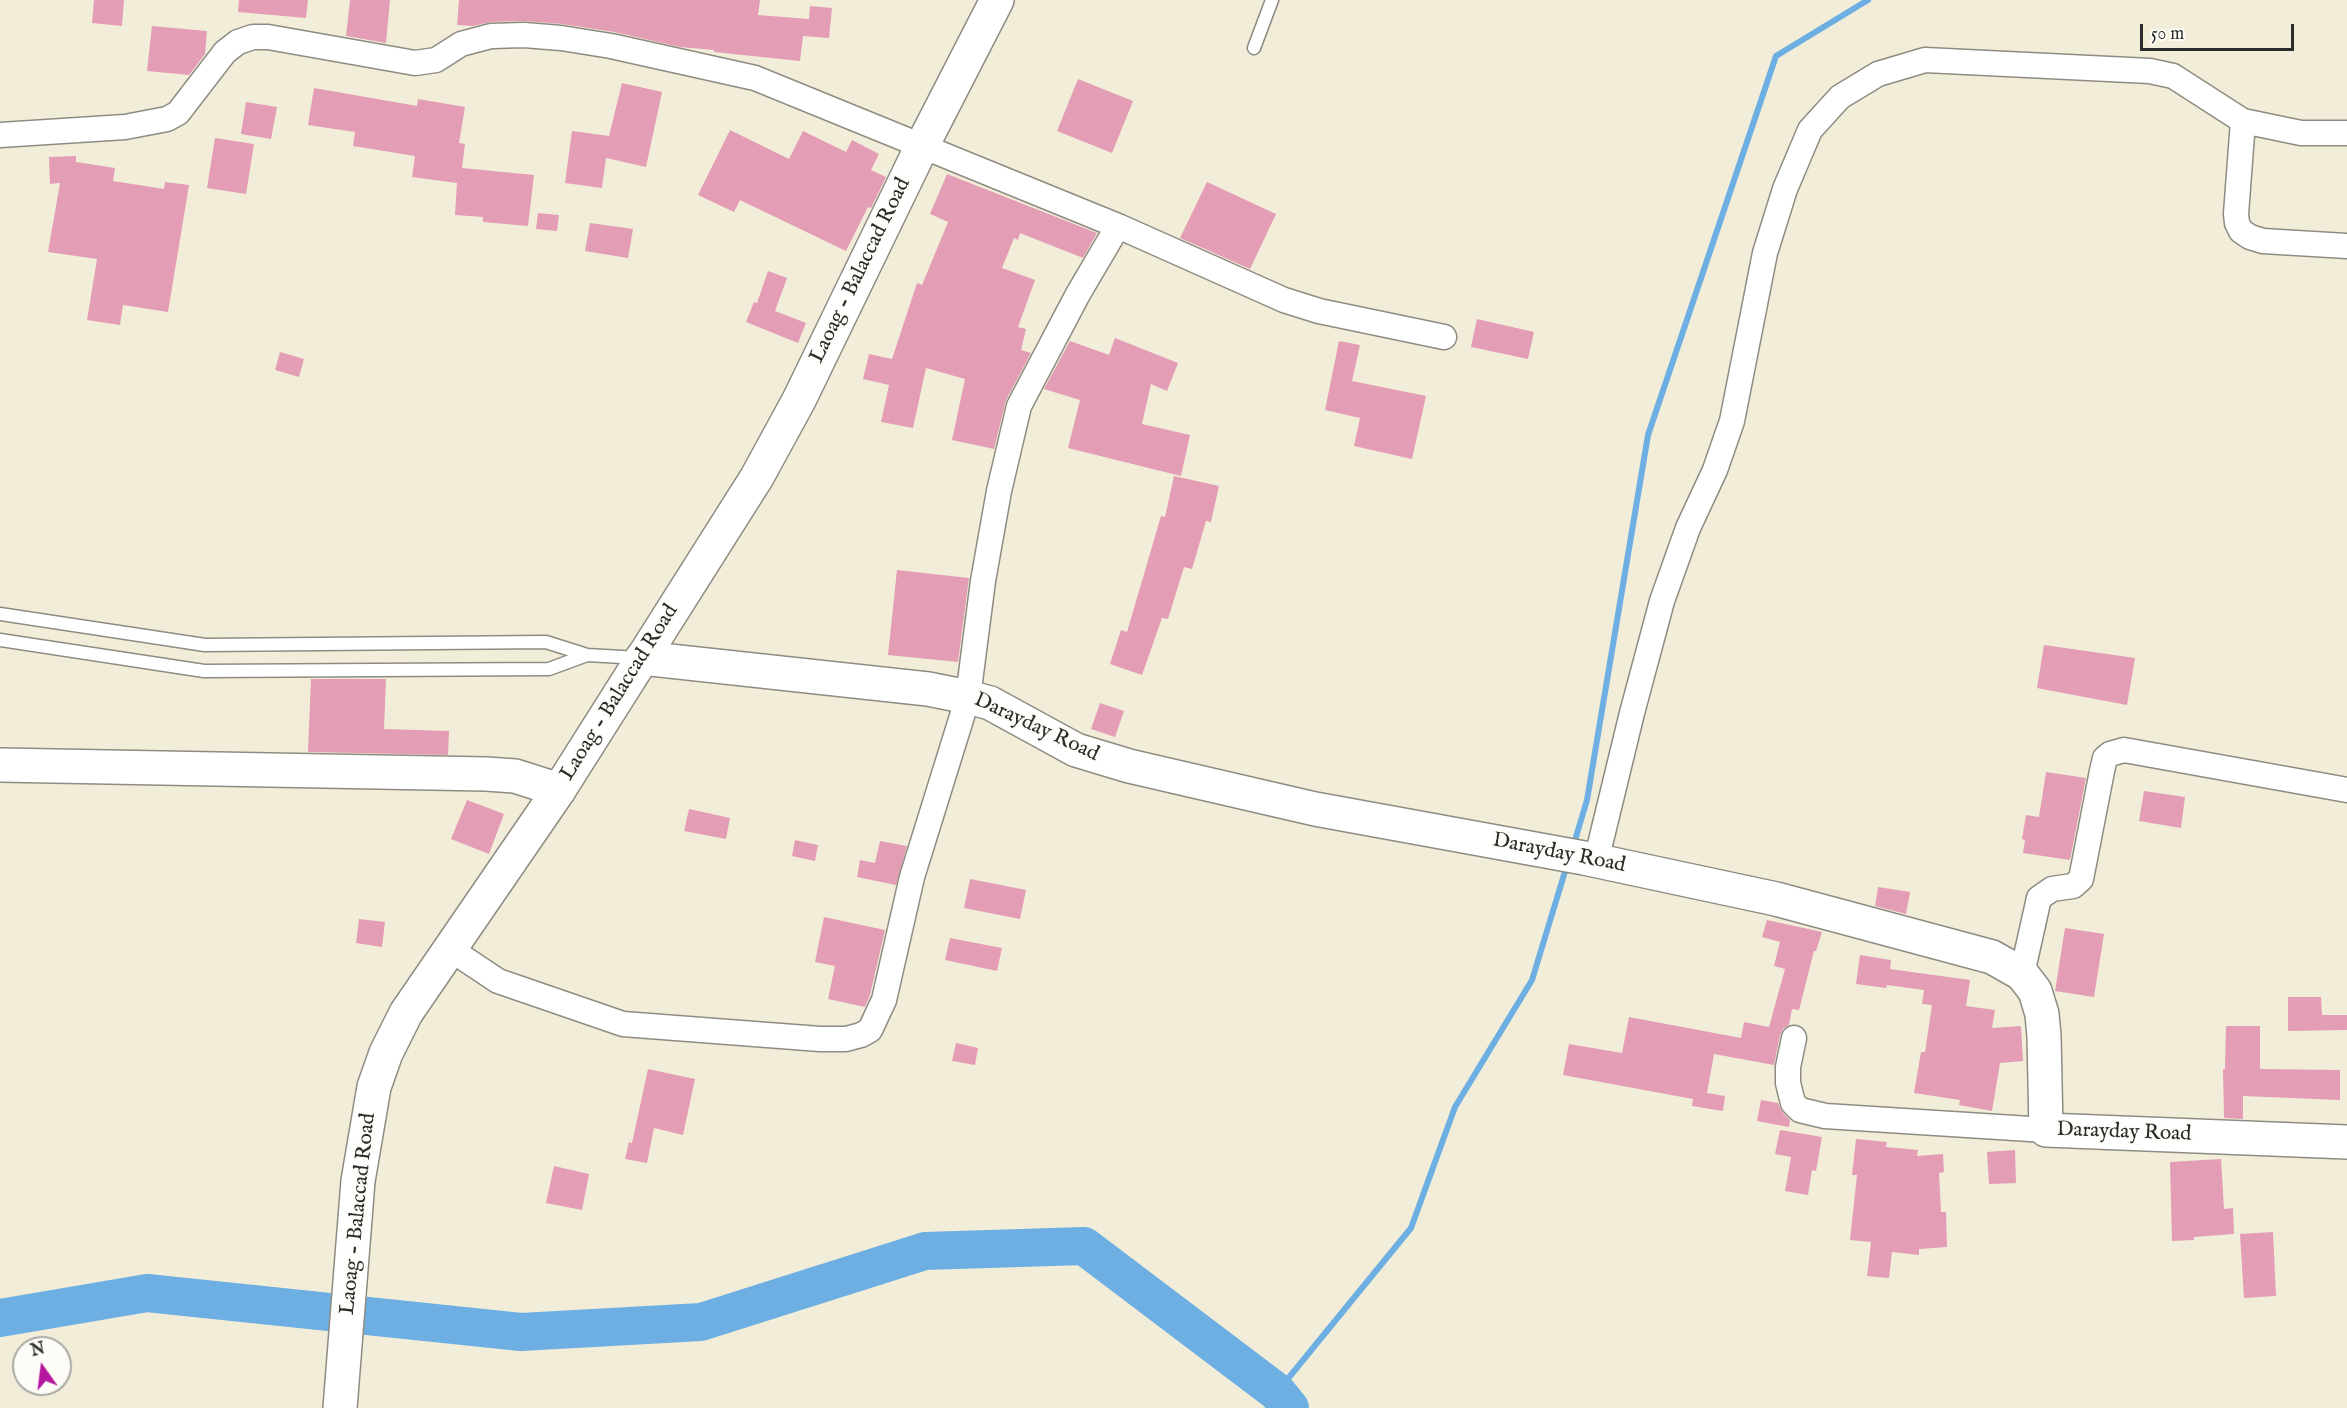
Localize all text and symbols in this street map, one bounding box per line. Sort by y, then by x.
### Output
scale bar [2143,12,2298,50]
text: 50 m [2151,23,2184,46]
street label: Laoag - Balaccad Road [805,174,917,368]
street label: Laoag - Balaccad Road [556,600,684,786]
street label: Darayday Road [970,688,1102,768]
street label: Darayday Road [1490,829,1628,879]
street label: Laoag - Balaccad Road [336,1112,382,1316]
street label: Darayday Road [2056,1118,2192,1148]
north arrow [12,1336,72,1396]
text: N [29,1339,47,1362]

